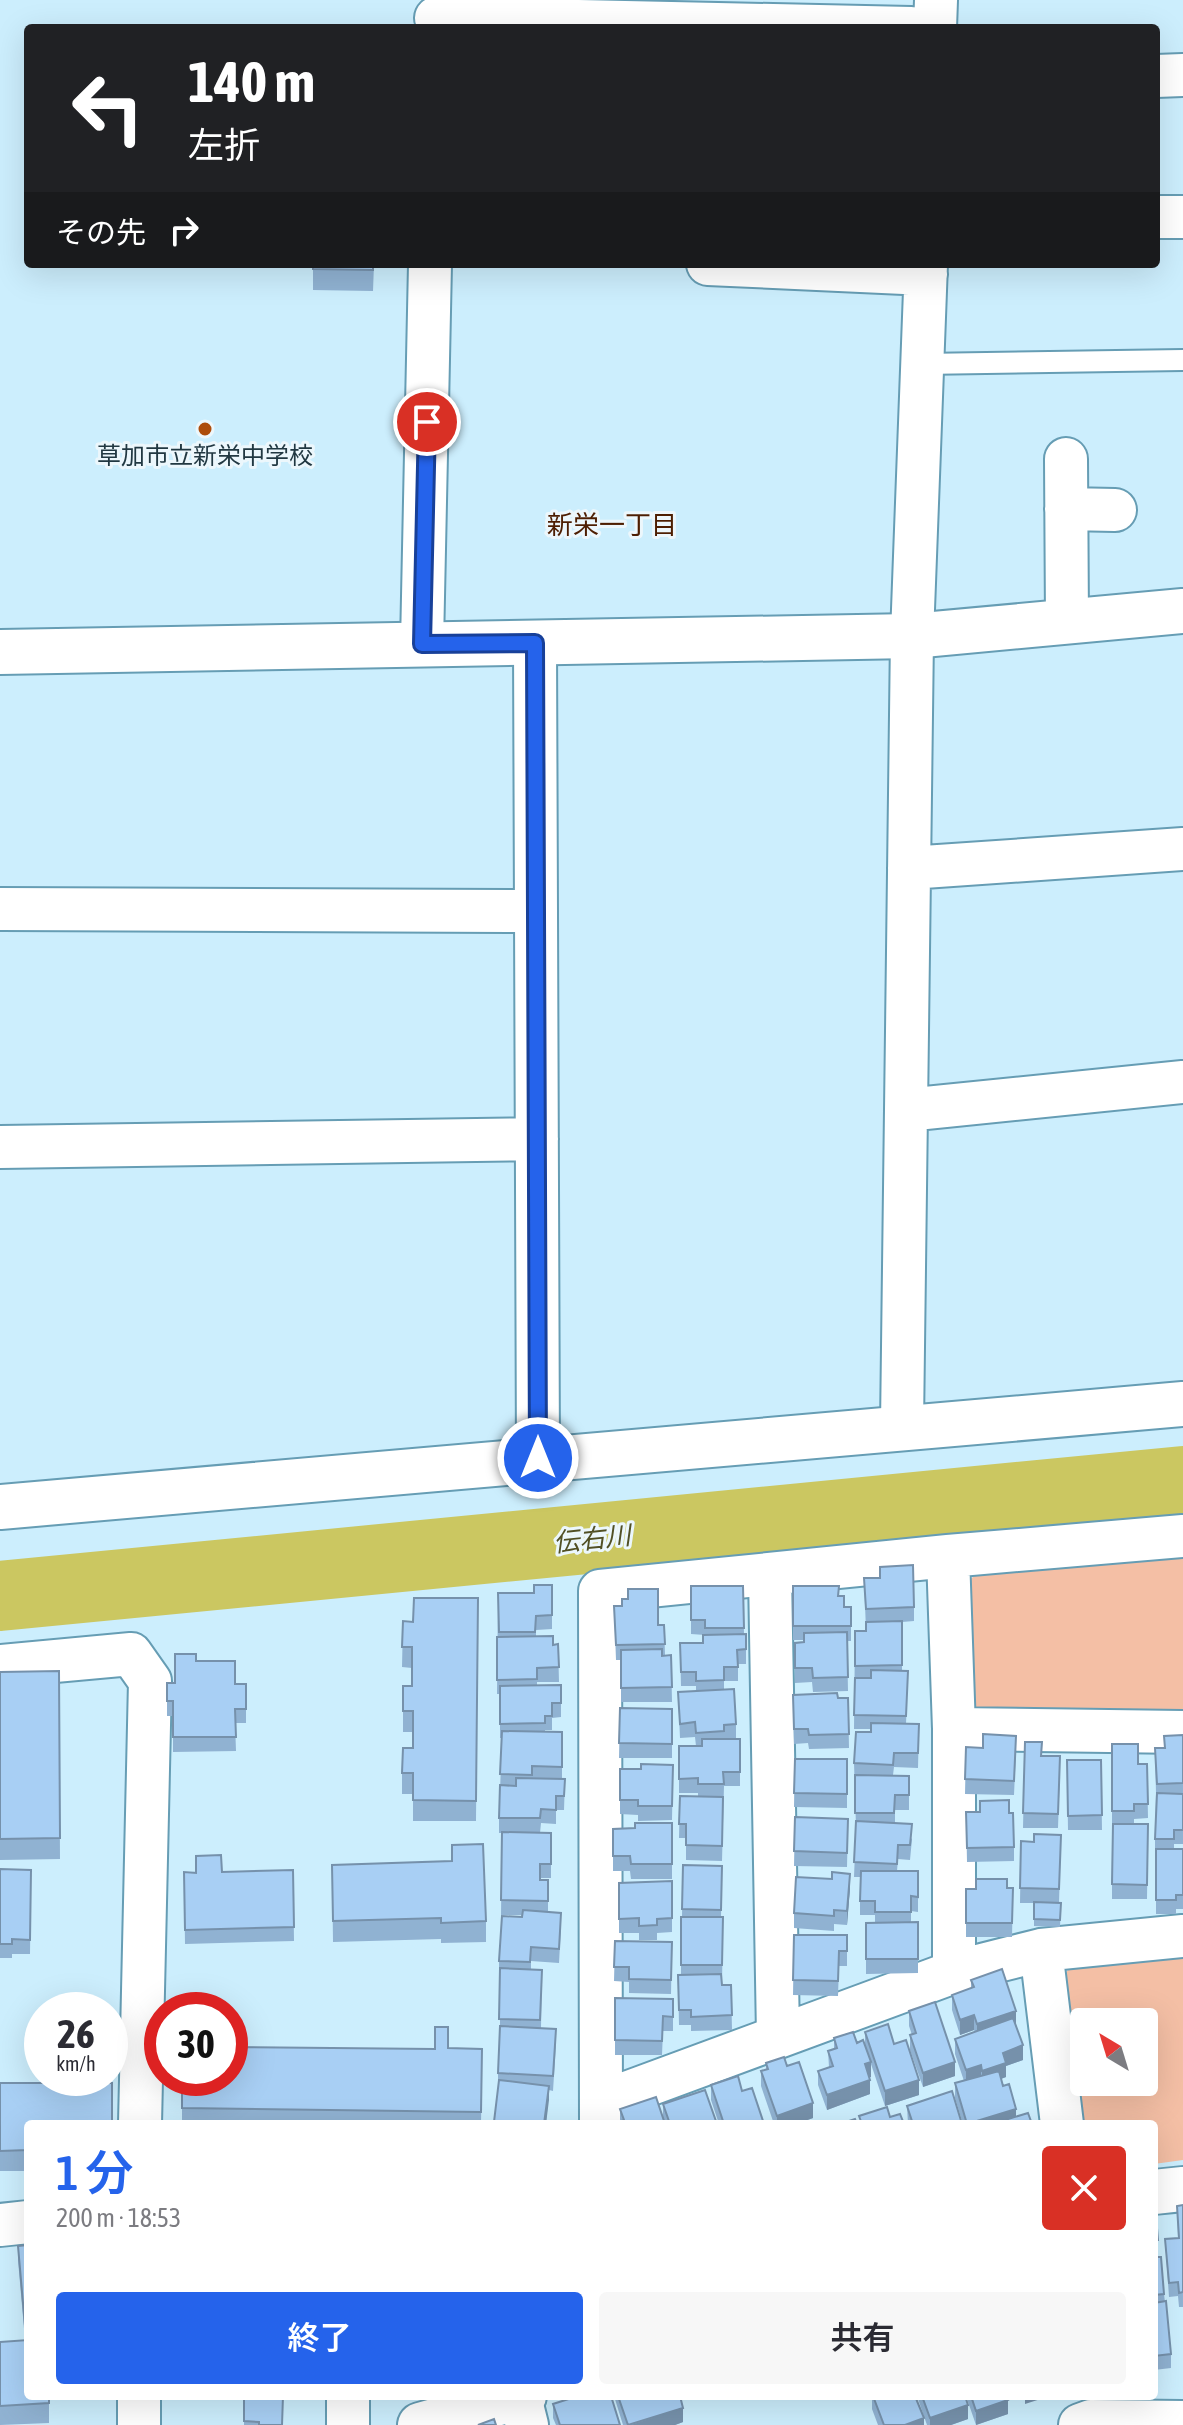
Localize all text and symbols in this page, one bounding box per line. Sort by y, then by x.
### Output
text: 140 m [188,50,315,114]
icon: left [56,56,160,160]
text: 左折 [188,124,260,166]
icon: right [162,208,206,252]
text: その先 [56,215,146,249]
pin [393,388,461,456]
icon: arrive [405,400,449,444]
marker: 草加市立新栄中学校 [196,420,214,438]
place label: 草加市立新栄中学校 [97,442,313,469]
district label: 新栄一丁目 [547,510,677,540]
position arrow [496,1416,580,1500]
water label: 伝右川 [552,1520,635,1558]
speed limit sign: 30 [144,1992,248,2096]
north arrow [1070,2008,1158,2096]
map controls [1070,2008,1158,2096]
text: 26 [57,2011,95,2056]
text: km/h [56,2052,96,2075]
text: 1 分 [56,2145,133,2200]
button: close [1042,2146,1126,2230]
text: 200 m · 18:53 [56,2203,181,2233]
button: 終了 [56,2292,583,2384]
button: 共有 [599,2292,1126,2384]

